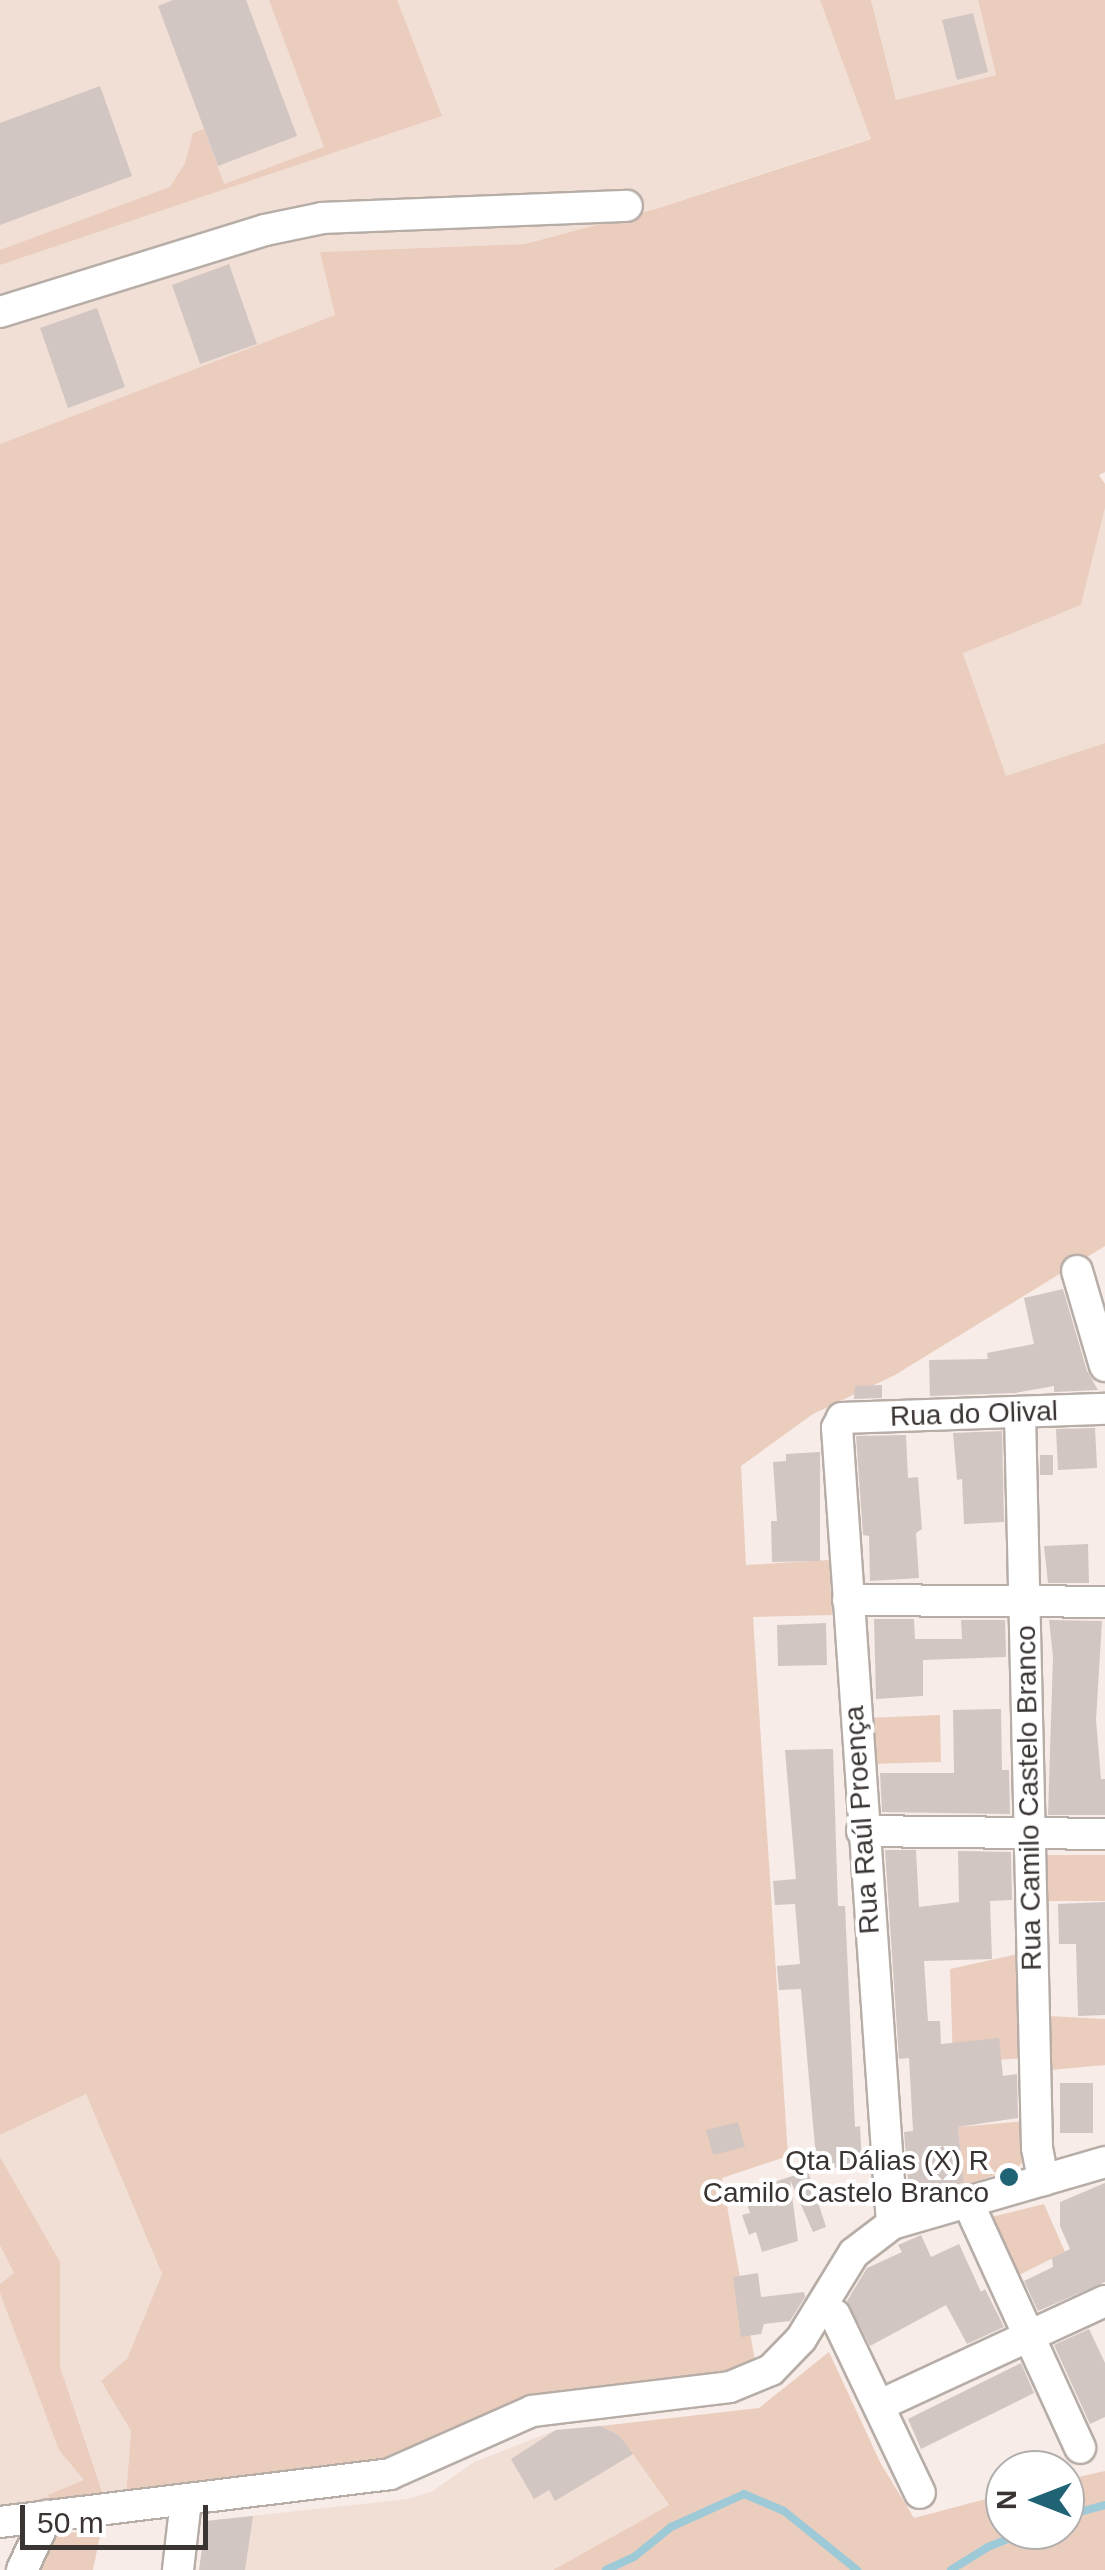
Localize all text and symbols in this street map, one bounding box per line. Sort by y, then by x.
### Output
street label: Rua do Olival [889,1394,1059,1434]
street label: Rua Camilo Castelo Branco [1009,1625,1049,1971]
street label: Rua Raúl Proença [837,1705,887,1935]
place label: Qta Dálias (X) R Camilo Castelo Branco [703,2144,989,2210]
marker: Qta Dálias (X) R Camilo Castelo Branco [998,2166,1020,2188]
north arrow [985,2450,1085,2550]
scale bar [25,2485,212,2547]
text: N [991,2490,1022,2510]
text: 50 m [37,2506,104,2539]

